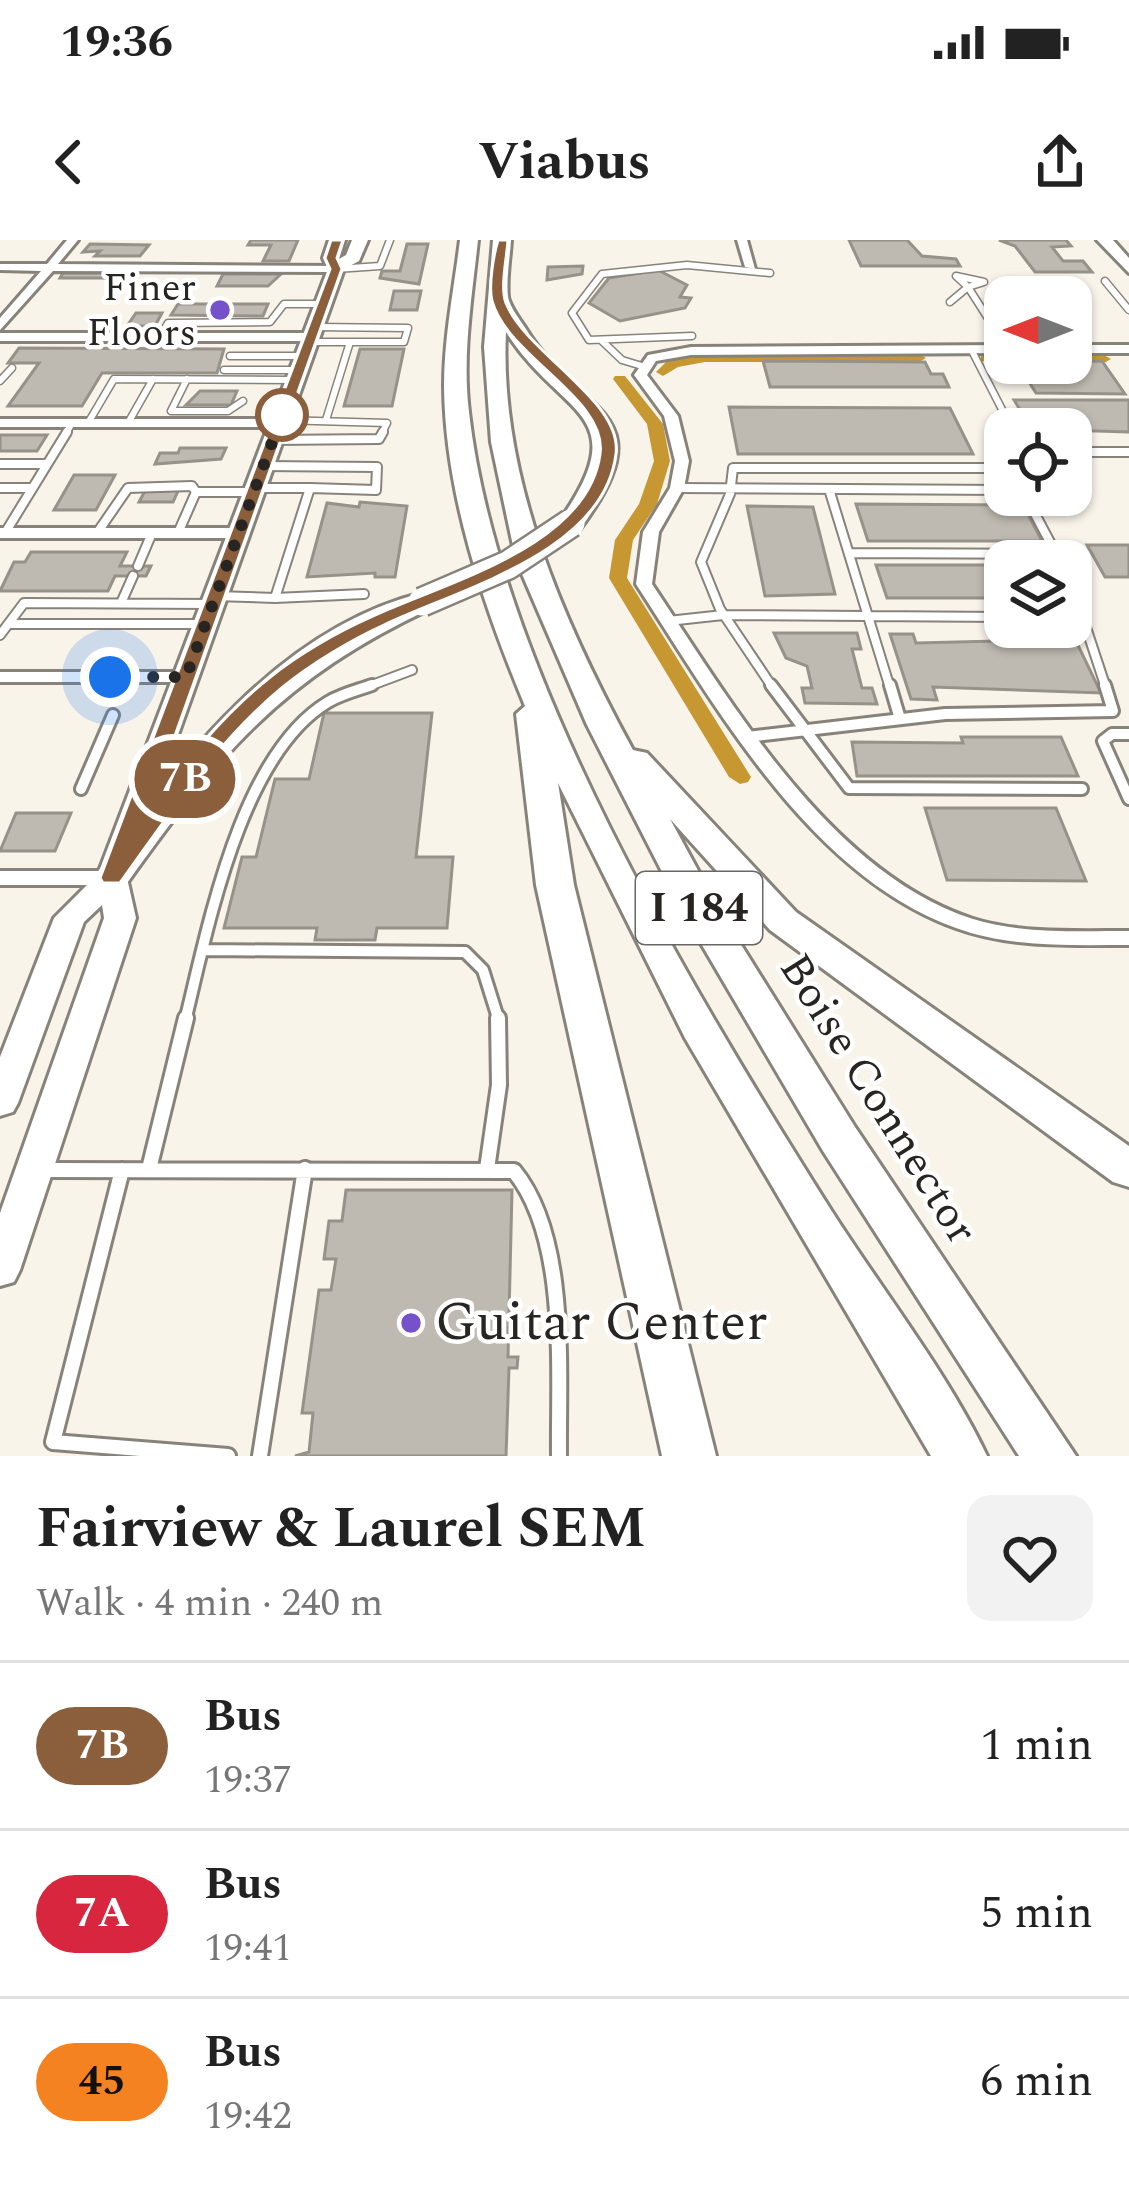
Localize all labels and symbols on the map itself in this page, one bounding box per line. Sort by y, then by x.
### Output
place label: Finer Floors [87,259,196,363]
north arrow [984,276,1092,384]
marker: Finer Floors [207,297,233,323]
unlabelled marker [257,390,307,440]
your location [80,647,140,707]
line badge: 7B [131,740,239,818]
road number: I 184 [636,872,762,944]
street label: Boise Connector [761,940,995,1258]
place label: Guitar Center [435,1282,768,1364]
marker: Guitar Center [398,1310,424,1336]

